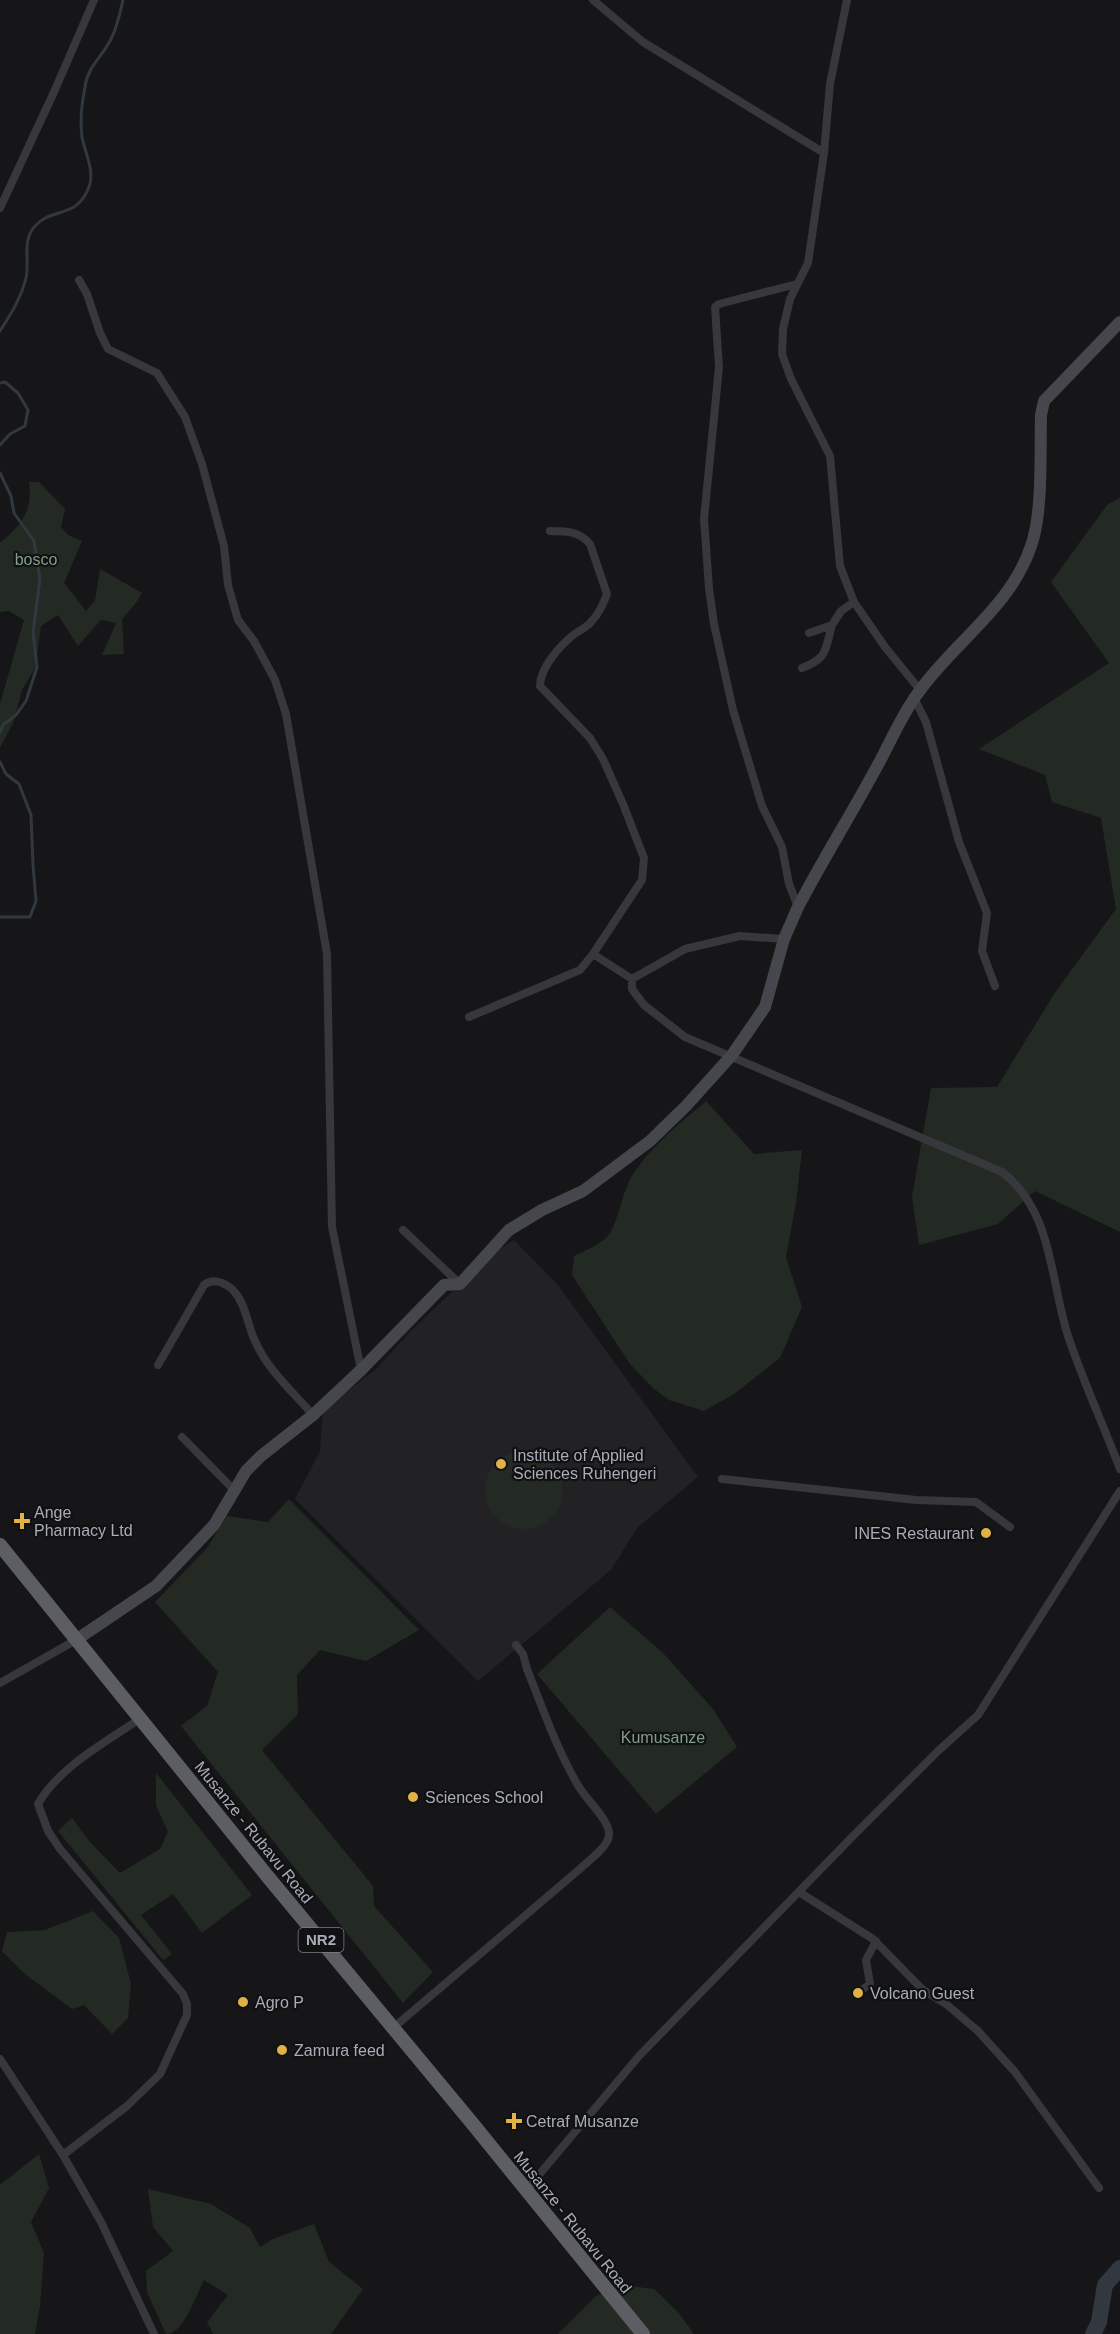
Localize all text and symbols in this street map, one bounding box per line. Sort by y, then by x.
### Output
park label: bosco [15,551,57,568]
place label: Institute of Applied Sciences Ruhengeri [513,1447,656,1482]
marker: Institute of Applied Sciences Ruhengeri [494,1457,508,1471]
place label: Ange Pharmacy Ltd [34,1504,133,1539]
marker: Ange Pharmacy Ltd [15,1514,29,1528]
place label: INES Restaurant [854,1525,975,1542]
marker: INES Restaurant [979,1526,993,1540]
park label: Kumusanze [621,1729,705,1746]
street label: Musanze - Rubavu Road [191,1758,316,1906]
place label: Sciences School [425,1789,543,1806]
marker: Sciences School [406,1790,420,1804]
road number: NR2 [298,1928,344,1952]
place label: Volcano Guest [870,1985,975,2002]
marker: Volcano Guest [851,1986,865,2000]
place label: Agro P [255,1994,304,2011]
marker: Agro P [236,1995,250,2009]
place label: Zamura feed [294,2042,385,2059]
marker: Zamura feed [275,2043,289,2057]
place label: Cetraf Musanze [526,2113,639,2130]
marker: Cetraf Musanze [507,2114,521,2128]
street label: Musanze - Rubavu Road [510,2148,635,2296]

